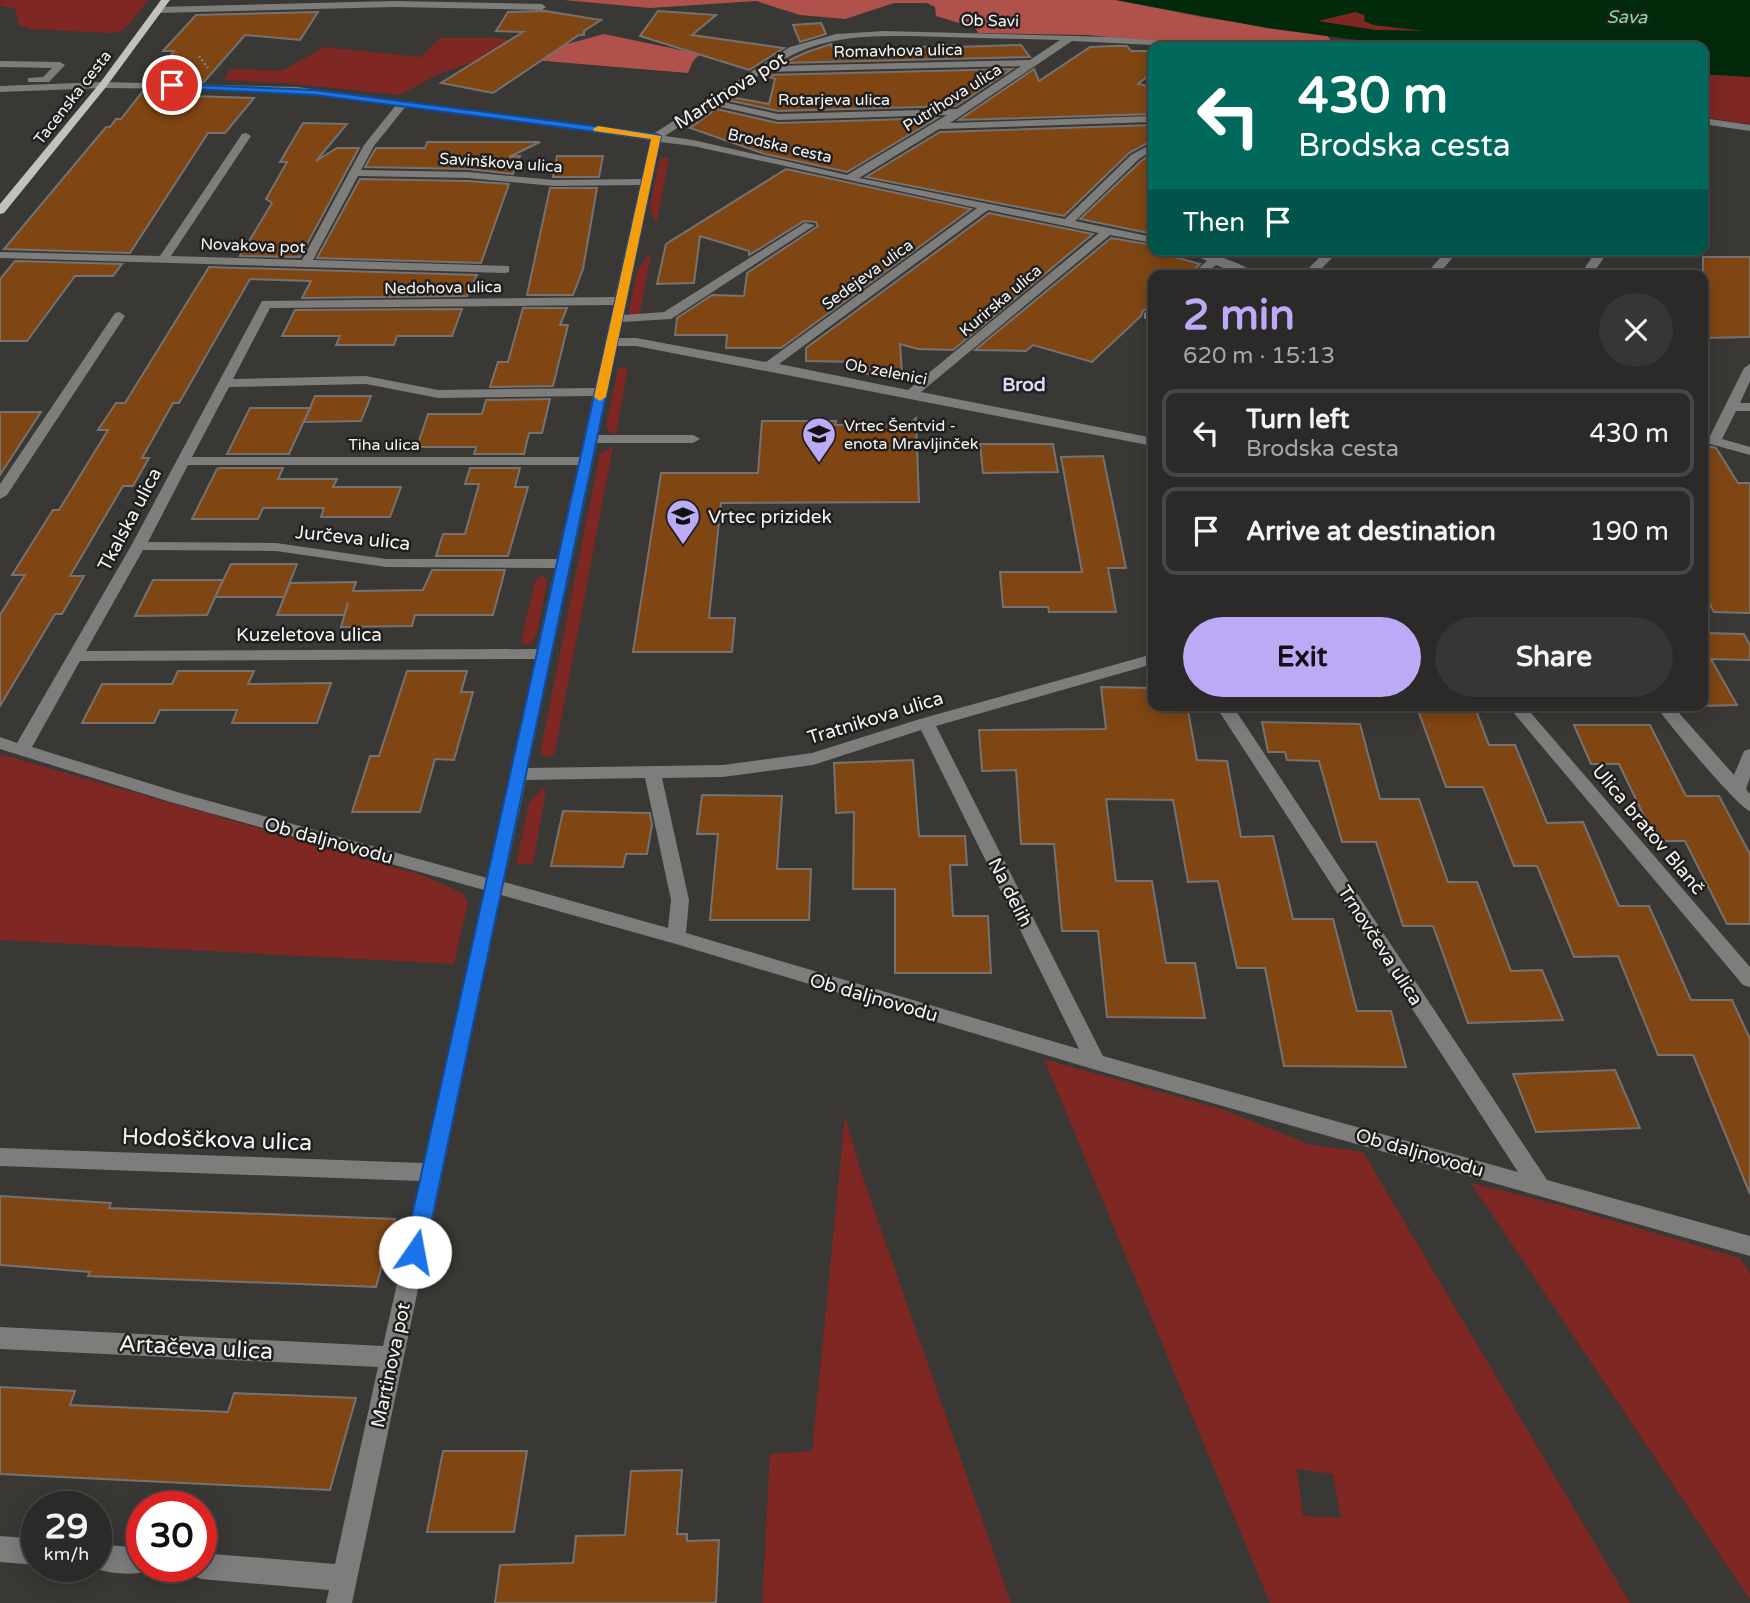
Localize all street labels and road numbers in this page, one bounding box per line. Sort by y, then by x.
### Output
street label: Ob Savi [961,10,1019,32]
street label: Romavhova ulica [833,40,963,62]
street label: Tacenska cesta [30,46,116,149]
street label: Martinova pot [671,48,790,134]
street label: Putrihova ulica [899,59,1006,136]
street label: Rotarjeva ulica [778,90,890,110]
street label: Brodska cesta [726,124,834,168]
street label: Savinškova ulica [439,149,563,177]
street label: Novakova pot [200,234,306,258]
street label: Sedejeva ulica [818,235,917,315]
street label: Kurirska ulica [955,261,1046,341]
street label: Nedohova ulica [384,277,502,299]
street label: Ob zelenici [843,354,929,390]
street label: Tiha ulica [348,435,420,455]
street label: Tkalska ulica [93,464,166,575]
street label: Jurčeva ulica [294,521,412,555]
street label: Kuzeletova ulica [236,624,382,646]
street label: Tratnikova ulica [805,687,946,749]
street label: Ulica bratov Blanč [1587,760,1709,899]
street label: Ob daljnovodu [262,813,396,869]
street label: Na delih [983,854,1037,931]
street label: Trnovčeva ulica [1333,881,1427,1010]
street label: Ob daljnovodu [807,969,940,1027]
street label: Hodoščkova ulica [121,1123,313,1157]
street label: Ob daljnovodu [1353,1124,1486,1182]
street label: Martinova pot [367,1301,415,1430]
street label: Artačeva ulica [118,1330,274,1366]

